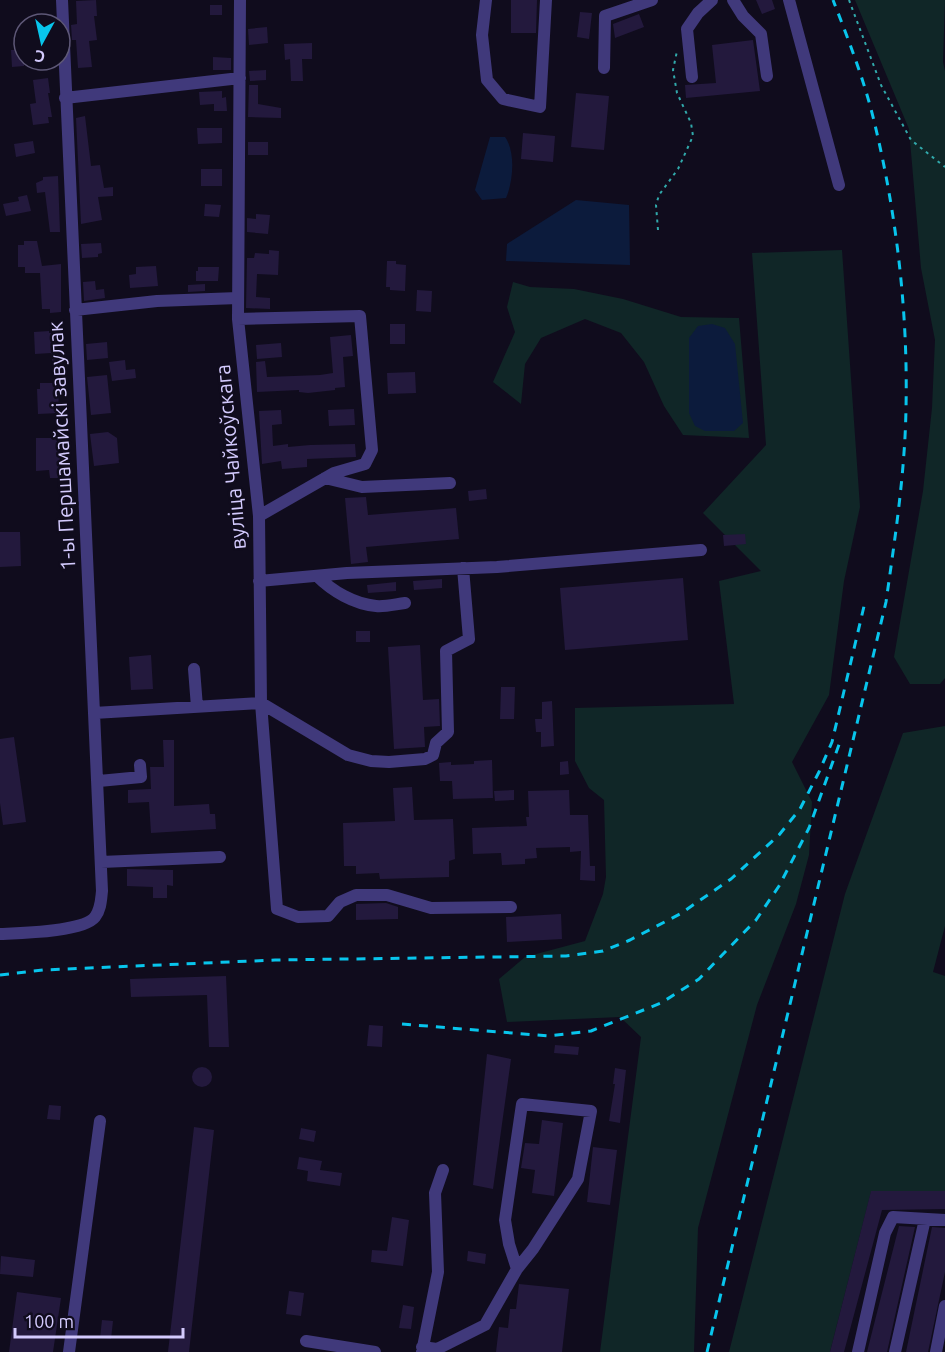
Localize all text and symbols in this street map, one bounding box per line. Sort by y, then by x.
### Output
north arrow [12,12,72,72]
text: С [34,47,46,66]
street label: 1-ы Першамайскі завулак [42,321,80,571]
street label: вуліца Чайкоўскага [210,363,250,551]
scale bar [15,1301,183,1339]
text: 100 m [24,1311,74,1331]

